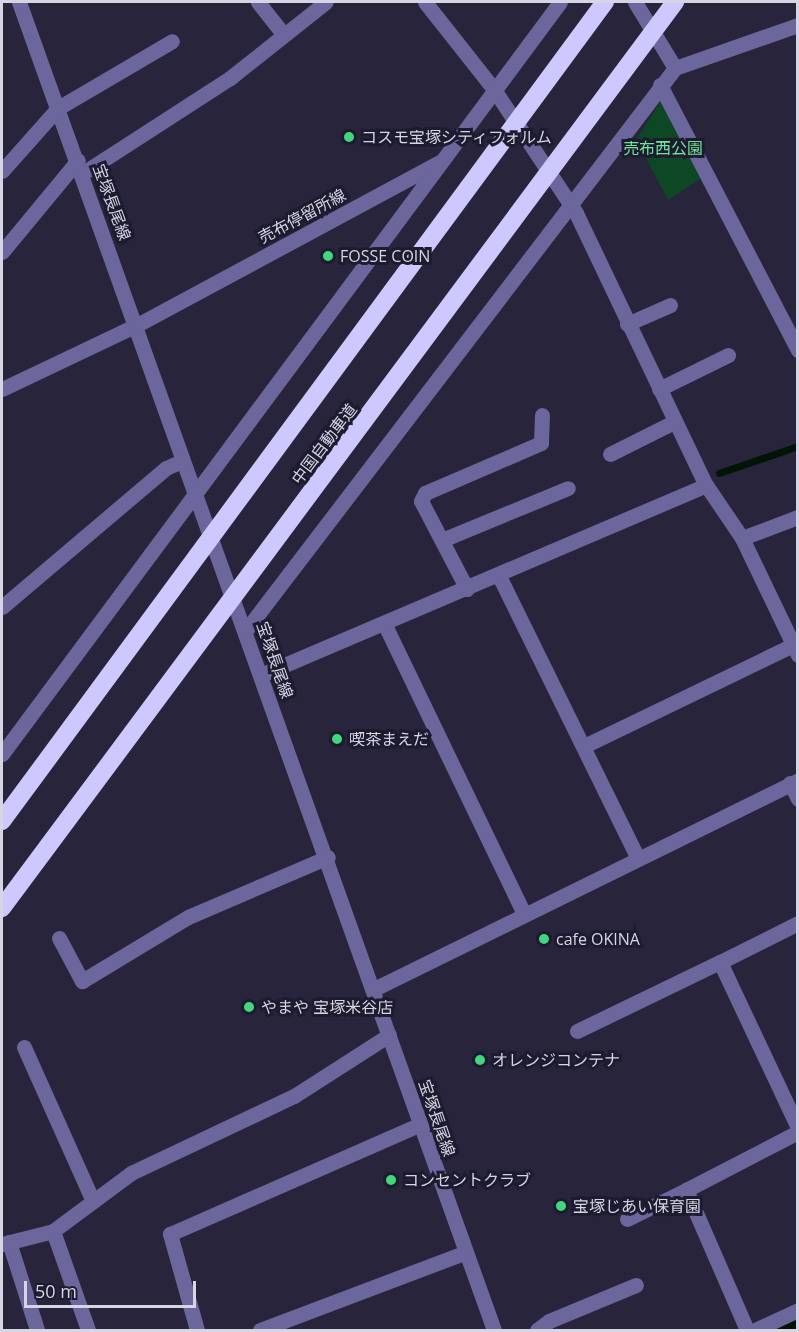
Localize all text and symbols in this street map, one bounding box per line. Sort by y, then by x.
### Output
place label: コスモ宝塚シティフォルム [361,127,553,147]
marker: コスモ宝塚シティフォルム [342,130,356,144]
park label: 売布西公園 [623,138,703,158]
street label: 宝塚長尾線 [89,161,135,243]
street label: 売布停留所線 [255,185,349,247]
place label: FOSSE COIN [340,246,430,266]
marker: FOSSE COIN [321,249,335,263]
street label: 中国自動車道 [287,400,361,488]
street label: 宝塚長尾線 [253,619,297,701]
place label: 喫茶まえだ [349,729,429,749]
marker: 喫茶まえだ [330,732,344,746]
place label: cafe OKINA [556,929,640,949]
marker: cafe OKINA [537,932,551,946]
place label: やまや 宝塚米谷店 [261,997,393,1017]
marker: やまや 宝塚米谷店 [242,1000,256,1014]
place label: オレンジコンテナ [492,1050,620,1070]
marker: オレンジコンテナ [473,1053,487,1067]
street label: 宝塚長尾線 [415,1077,459,1159]
place label: コンセントクラブ [403,1170,531,1190]
marker: コンセントクラブ [384,1173,398,1187]
place label: 宝塚じあい保育園 [573,1196,701,1216]
marker: 宝塚じあい保育園 [554,1199,568,1213]
scale bar [27,1269,200,1307]
text: 50 m [35,1279,77,1303]

